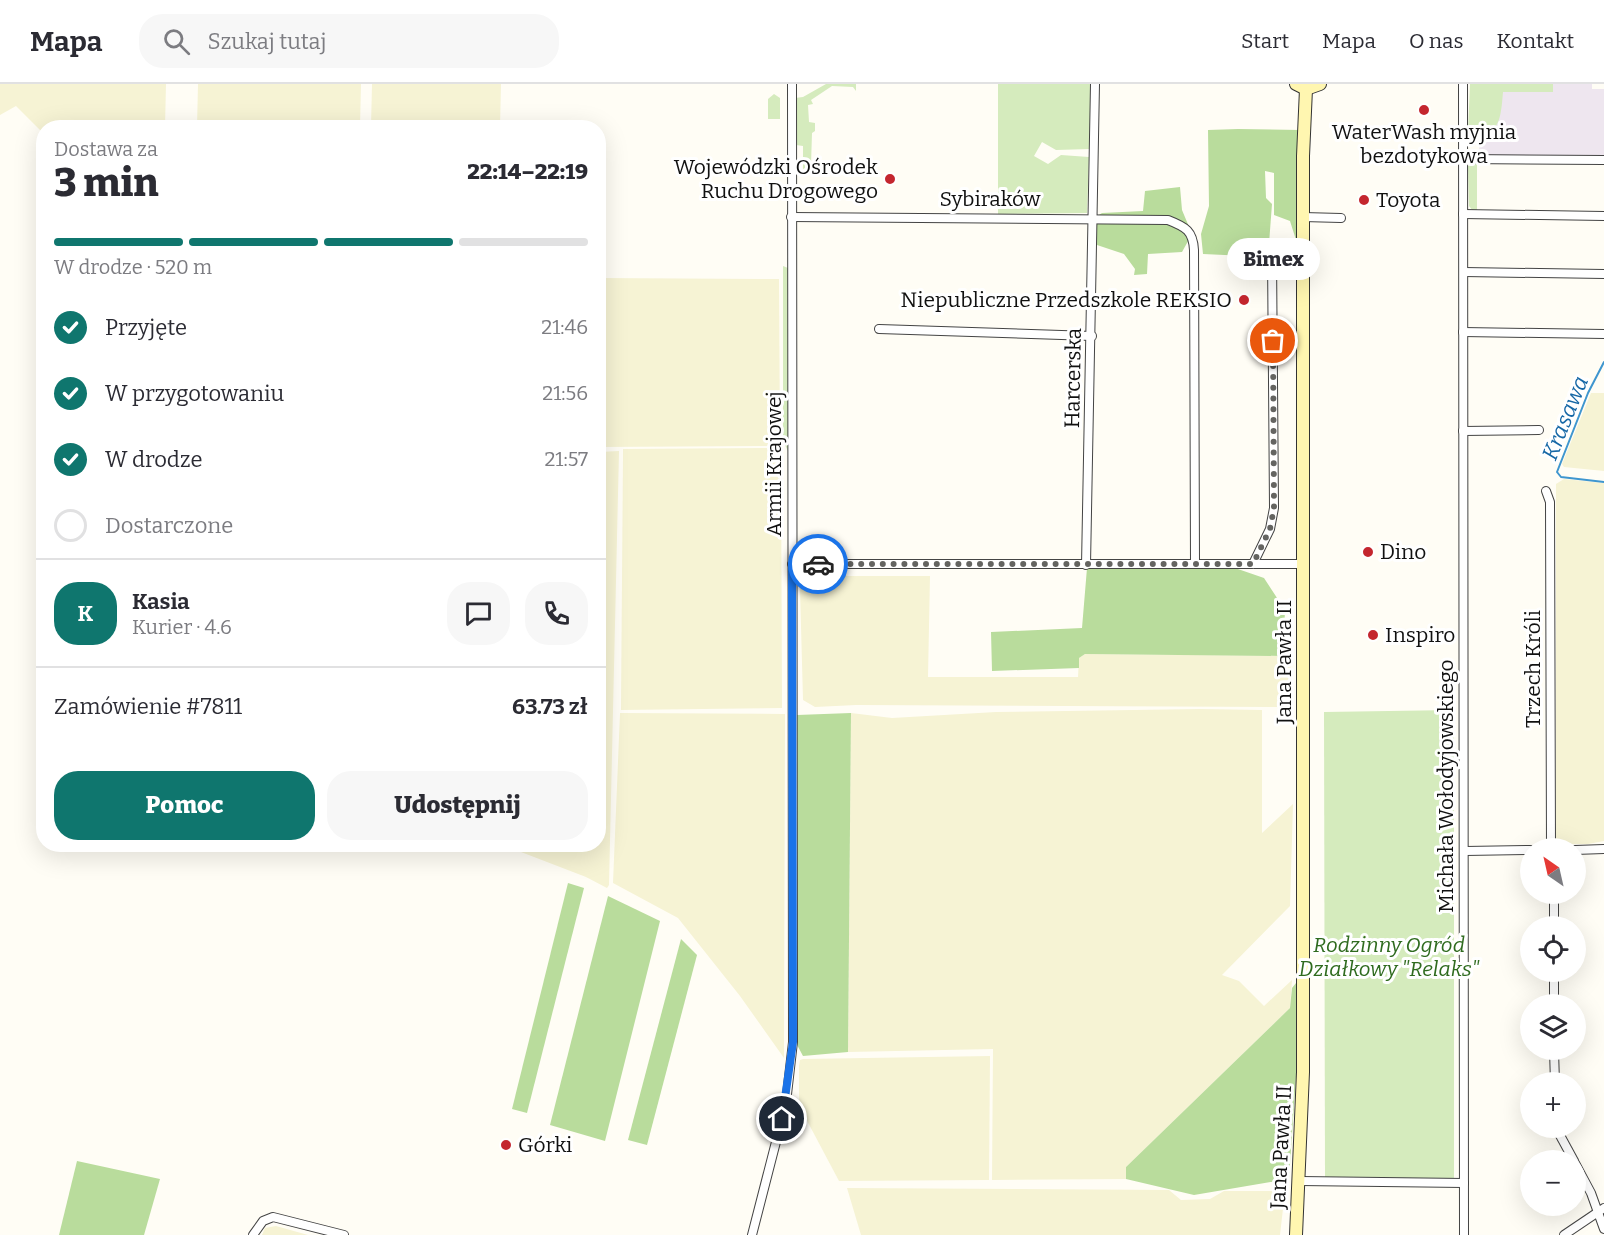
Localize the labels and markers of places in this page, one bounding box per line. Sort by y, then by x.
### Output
marker: WaterWash myjnia bezdotykowa [1417,103,1431,117]
place label: WaterWash myjnia bezdotykowa [1332,119,1517,169]
place label: Wojewódzki Ośrodek Ruchu Drogowego [674,154,878,204]
marker: Wojewódzki Ośrodek Ruchu Drogowego [883,172,897,186]
place label: Toyota [1376,187,1441,213]
marker: Toyota [1357,193,1371,207]
callout: Bimex [1226,239,1320,281]
place label: Niepubliczne Przedszkole REKSIO [901,287,1232,313]
marker: Niepubliczne Przedszkole REKSIO [1237,293,1251,307]
pin [1247,315,1298,366]
place label: Dino [1380,539,1426,565]
marker: Dino [1361,545,1375,559]
place label: Inspiro [1385,622,1455,648]
marker: Inspiro [1366,628,1380,642]
pin [756,1093,807,1144]
place label: Górki [518,1132,572,1158]
marker: Górki [499,1138,513,1152]

